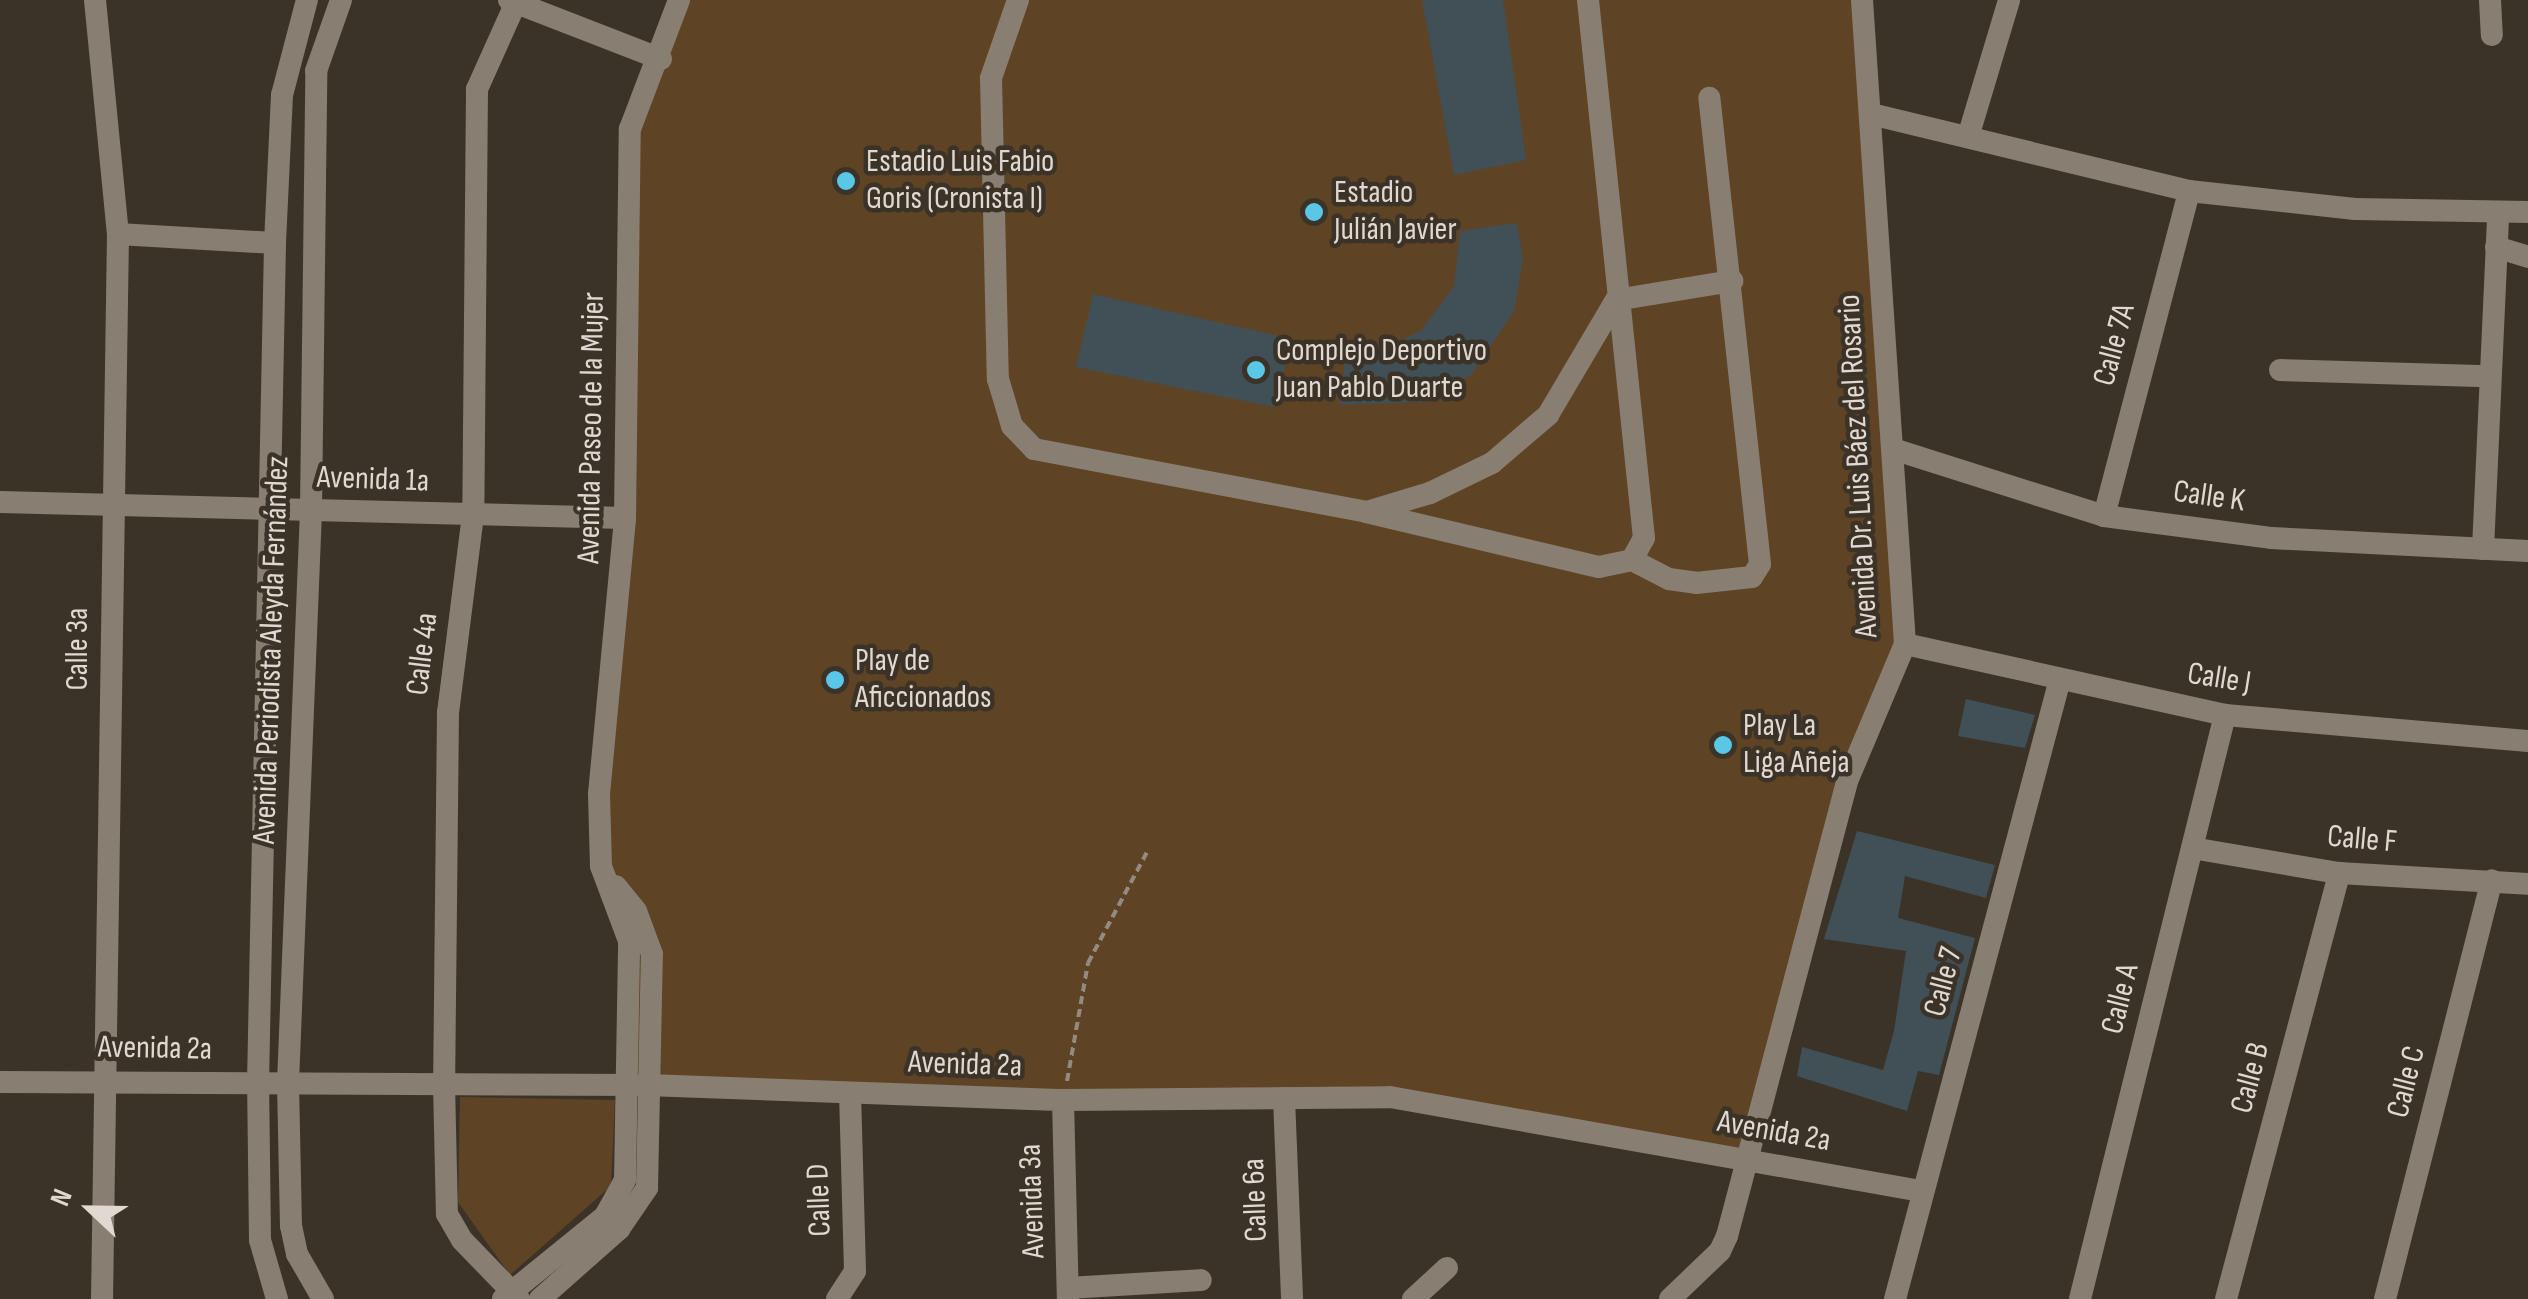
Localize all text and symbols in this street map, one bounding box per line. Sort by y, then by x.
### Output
place label: Estadio Luis Fabio Goris (Cronista I) [866,144,1054,219]
marker: Estadio Luis Fabio Goris (Cronista I) [835,170,857,192]
place label: Estadio Julián Javier [1334,175,1457,250]
marker: Estadio Julián Javier [1303,201,1325,223]
street label: Avenida Paseo de la Mujer [570,292,614,564]
street label: Avenida Dr. Luis Báez del Rosario [1831,293,1887,639]
street label: Calle 7A [2086,300,2144,390]
place label: Complejo Deportivo Juan Pablo Duarte [1276,333,1487,408]
marker: Complejo Deportivo Juan Pablo Duarte [1245,359,1267,381]
street label: Avenida Periodista Aleyda Fernández [246,455,298,845]
street label: Avenida 1a [316,459,430,501]
street label: Calle K [2171,473,2247,521]
street label: Calle 3a [59,608,97,690]
street label: Calle 4a [399,611,447,697]
place label: Play de Aficcionados [855,643,992,718]
street label: Calle J [2185,655,2253,703]
marker: Play de Aficcionados [824,669,846,691]
place label: Play La Liga Añeja [1743,708,1849,783]
marker: Play La Liga Añeja [1712,734,1734,756]
street label: Calle F [2326,818,2398,862]
street label: Calle 7 [1916,943,1972,1021]
street label: Calle A [2094,960,2148,1038]
street label: Avenida 2a [98,1029,212,1069]
street label: Calle B [2223,1039,2279,1117]
street label: Calle C [2380,1042,2434,1122]
street label: Avenida 2a [907,1044,1023,1086]
street label: Avenida 2a [1714,1103,1834,1161]
street label: Avenida 3a [1012,1143,1054,1259]
street label: Calle 6a [1235,1158,1277,1242]
north arrow [40,1159,140,1259]
street label: Calle D [800,1163,840,1237]
text: N [44,1184,80,1211]

